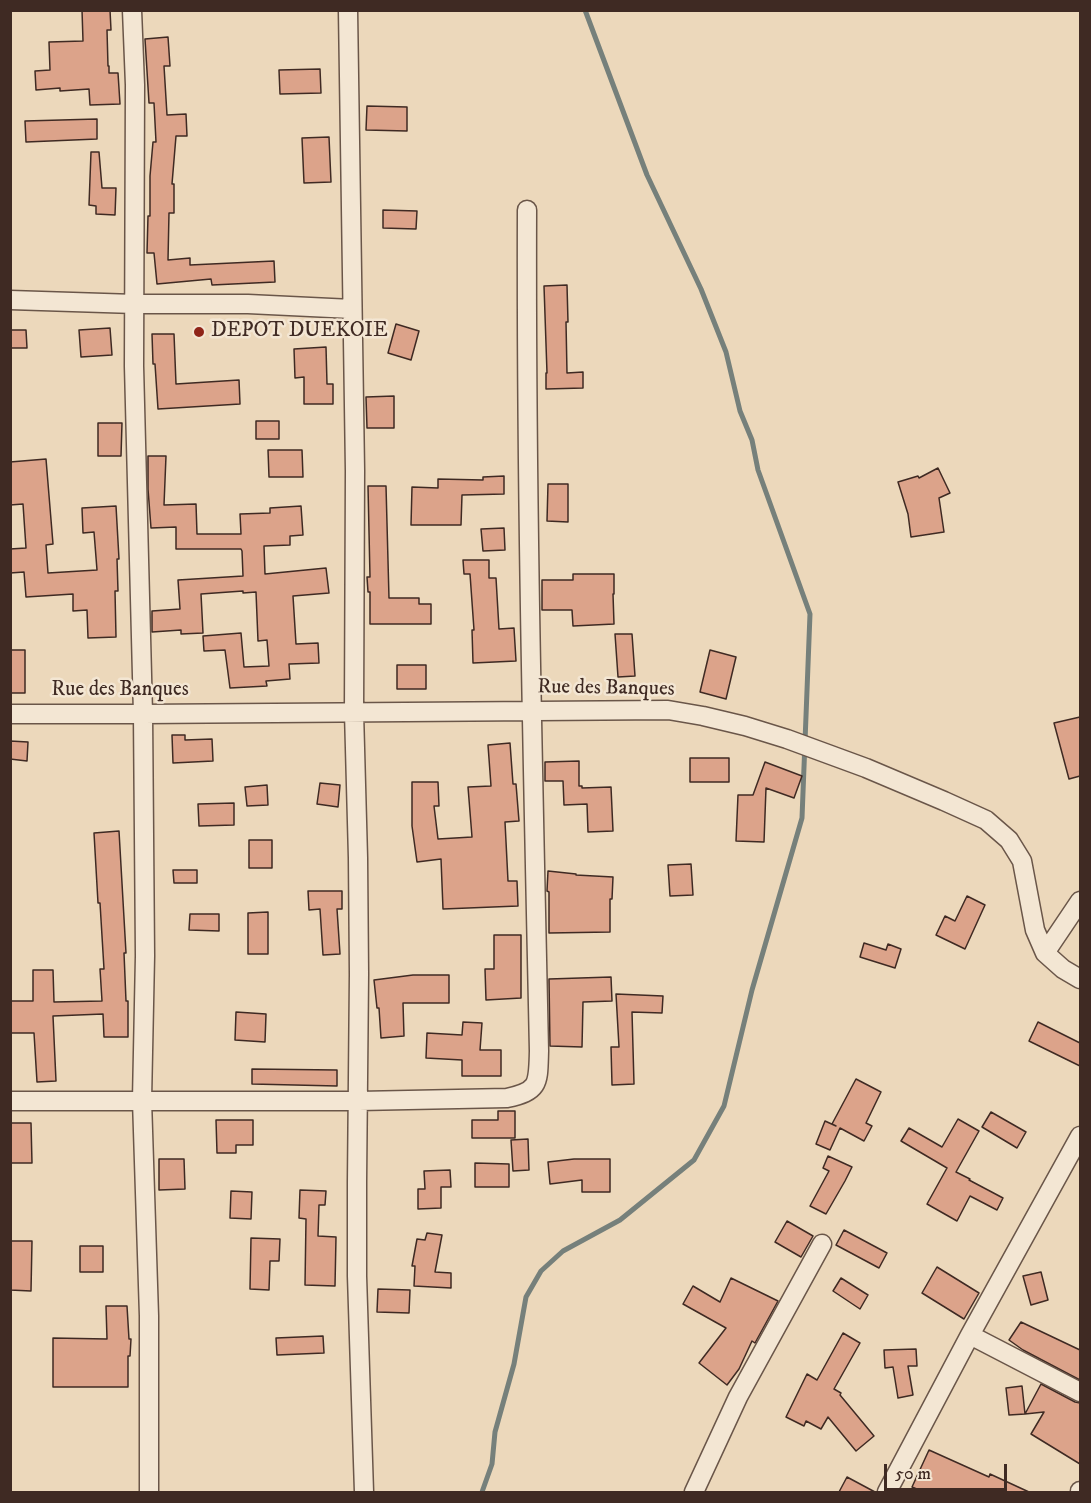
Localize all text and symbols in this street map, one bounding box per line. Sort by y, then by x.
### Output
place label: DEPOT DUEKOIE [211,319,388,345]
marker: DEPOT DUEKOIE [192,325,206,339]
street label: Rue des Banques [537,675,675,703]
street label: Rue des Banques [51,678,189,704]
scale bar [887,1452,1010,1490]
text: 50 m [895,1463,931,1485]

